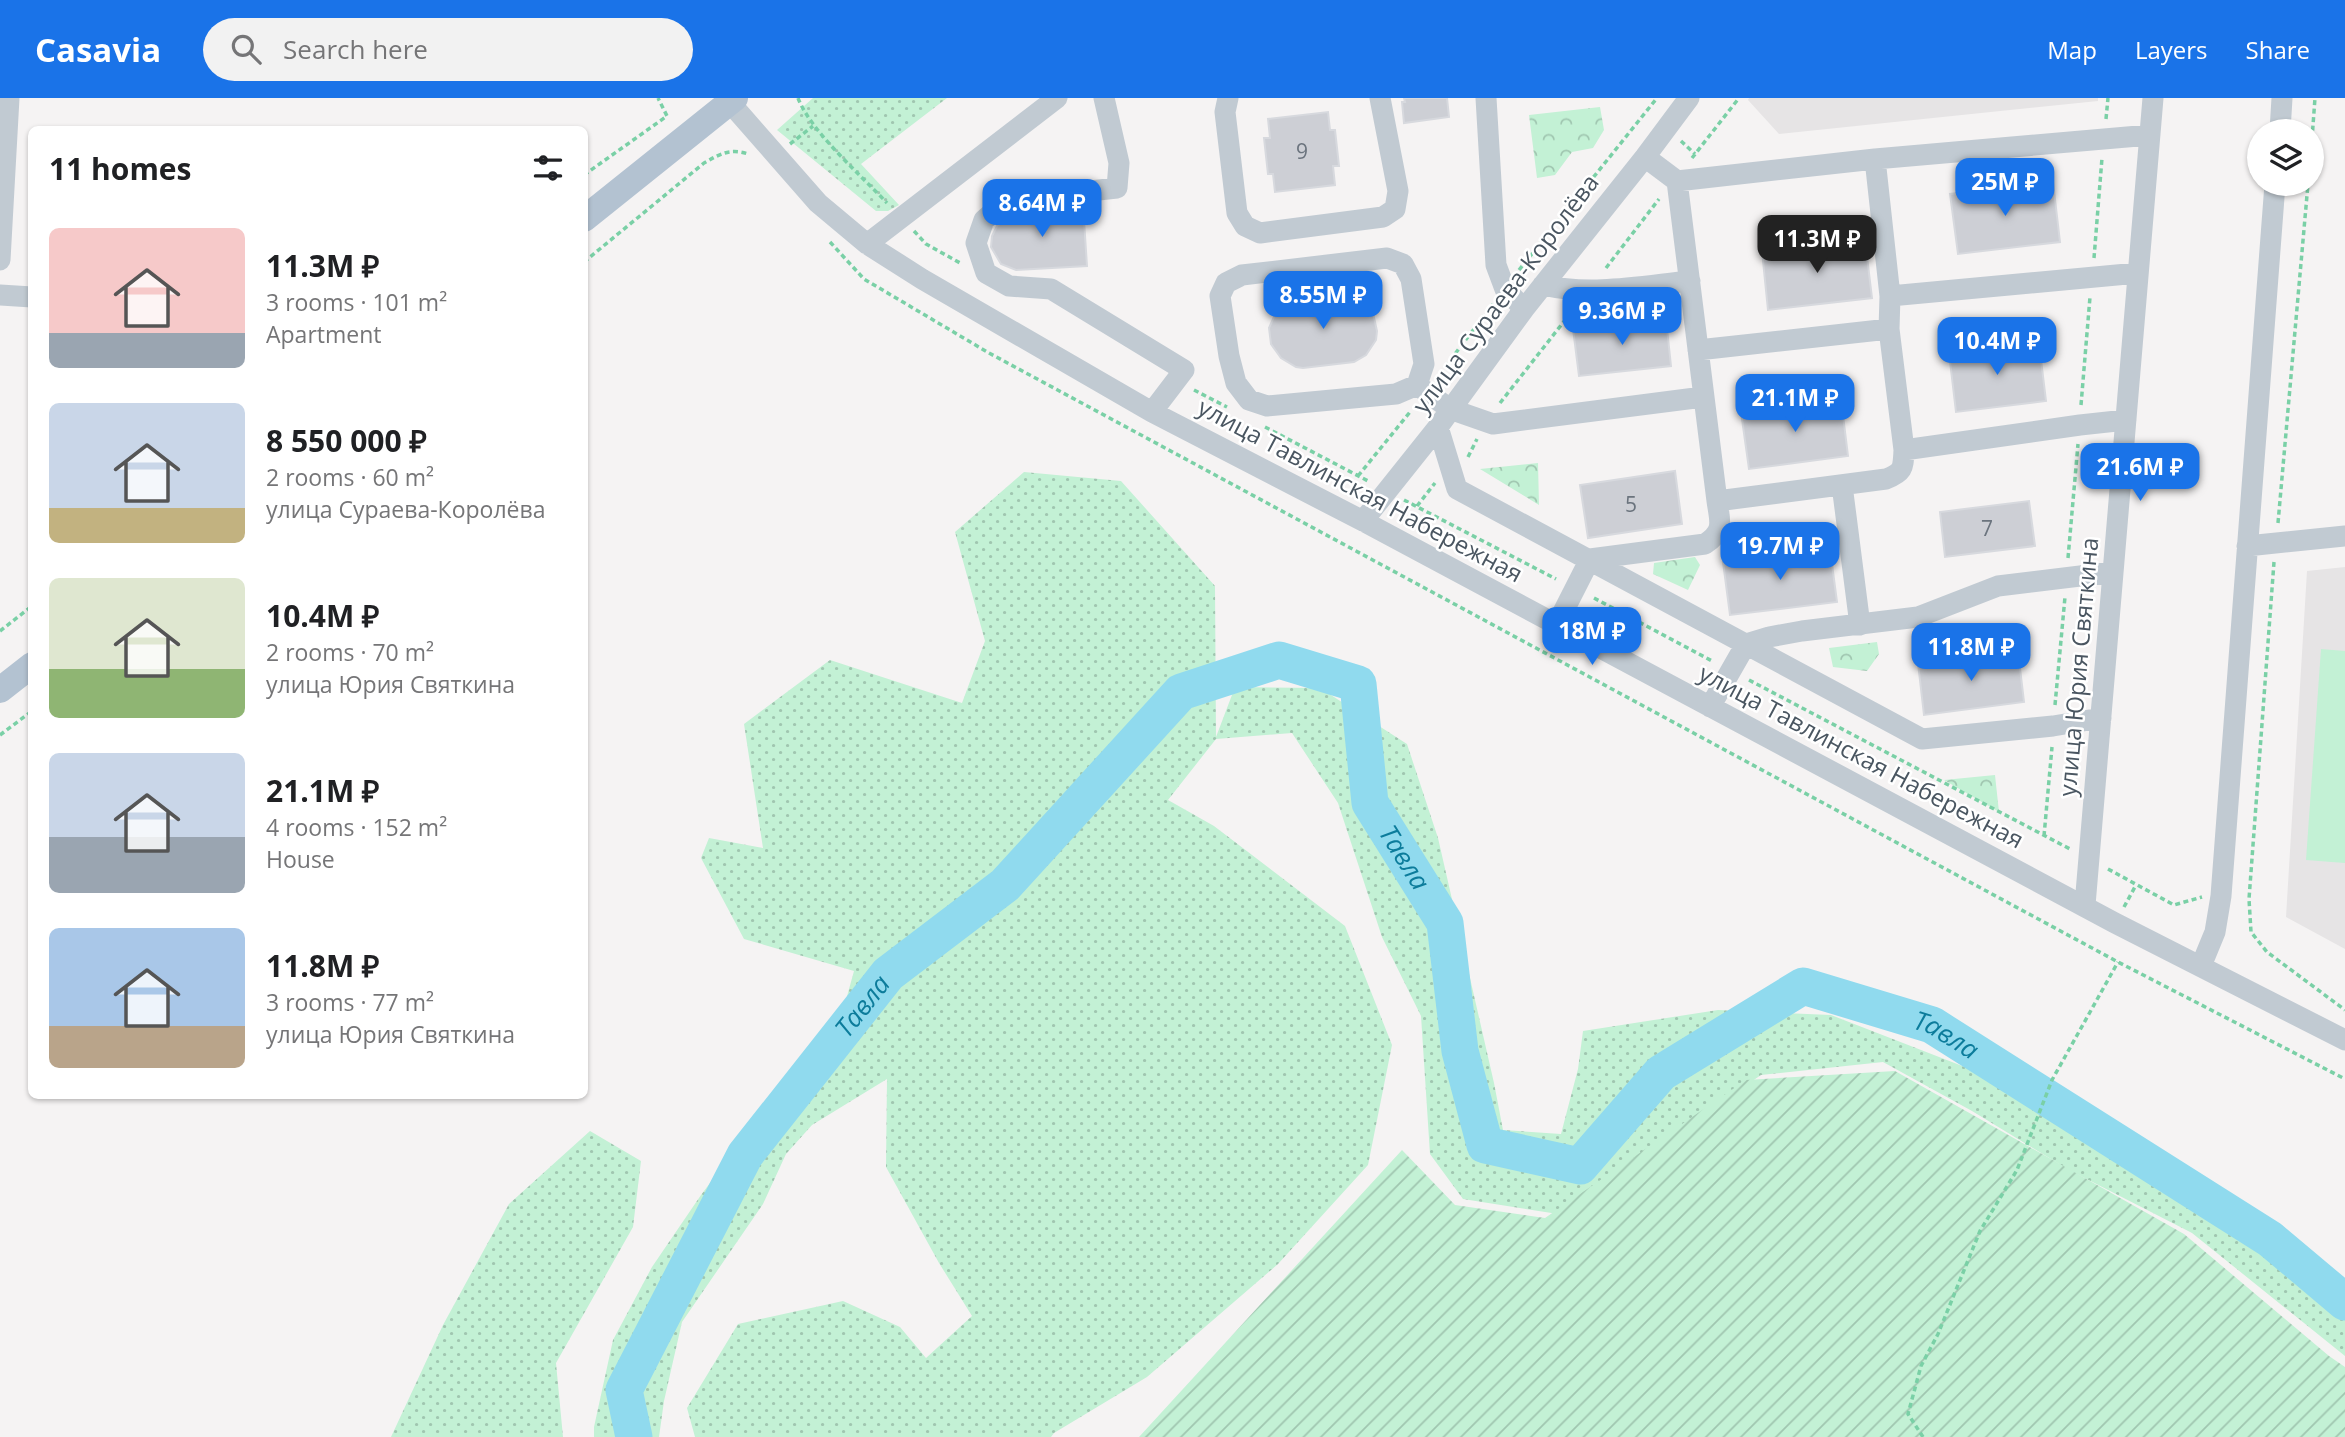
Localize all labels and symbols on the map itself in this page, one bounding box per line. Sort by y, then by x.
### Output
house number: 9 [1296,137,1308,165]
pin: 25M ₽ [1956,158,2054,218]
street label: улица Сураева-Королёва [1404,167,1606,419]
pin: 8.64M ₽ [977,180,1107,239]
pin: 11.3M ₽ [1752,216,1882,275]
pin: 8.55M ₽ [1258,272,1388,331]
pin: 9.36M ₽ [1557,288,1687,347]
pin: 10.4M ₽ [1932,317,2062,377]
pin: 21.1M ₽ [1730,374,1860,434]
street label: улица Тавлинская Набережная [1193,390,1529,590]
pin: 21.6M ₽ [2075,444,2205,503]
house number: 5 [1625,490,1637,518]
house number: 7 [1981,514,1993,542]
pin: 19.7M ₽ [1715,522,1845,582]
street label: улица Юрия Святкина [2050,536,2105,798]
pin: 18M ₽ [1543,608,1641,667]
pin: 11.8M ₽ [1906,624,2036,683]
street label: улица Тавлинская Набережная [1694,656,2030,856]
water label: Тавла [1371,818,1439,897]
water label: Тавла [826,967,898,1044]
water label: Тавла [1910,1002,1986,1067]

